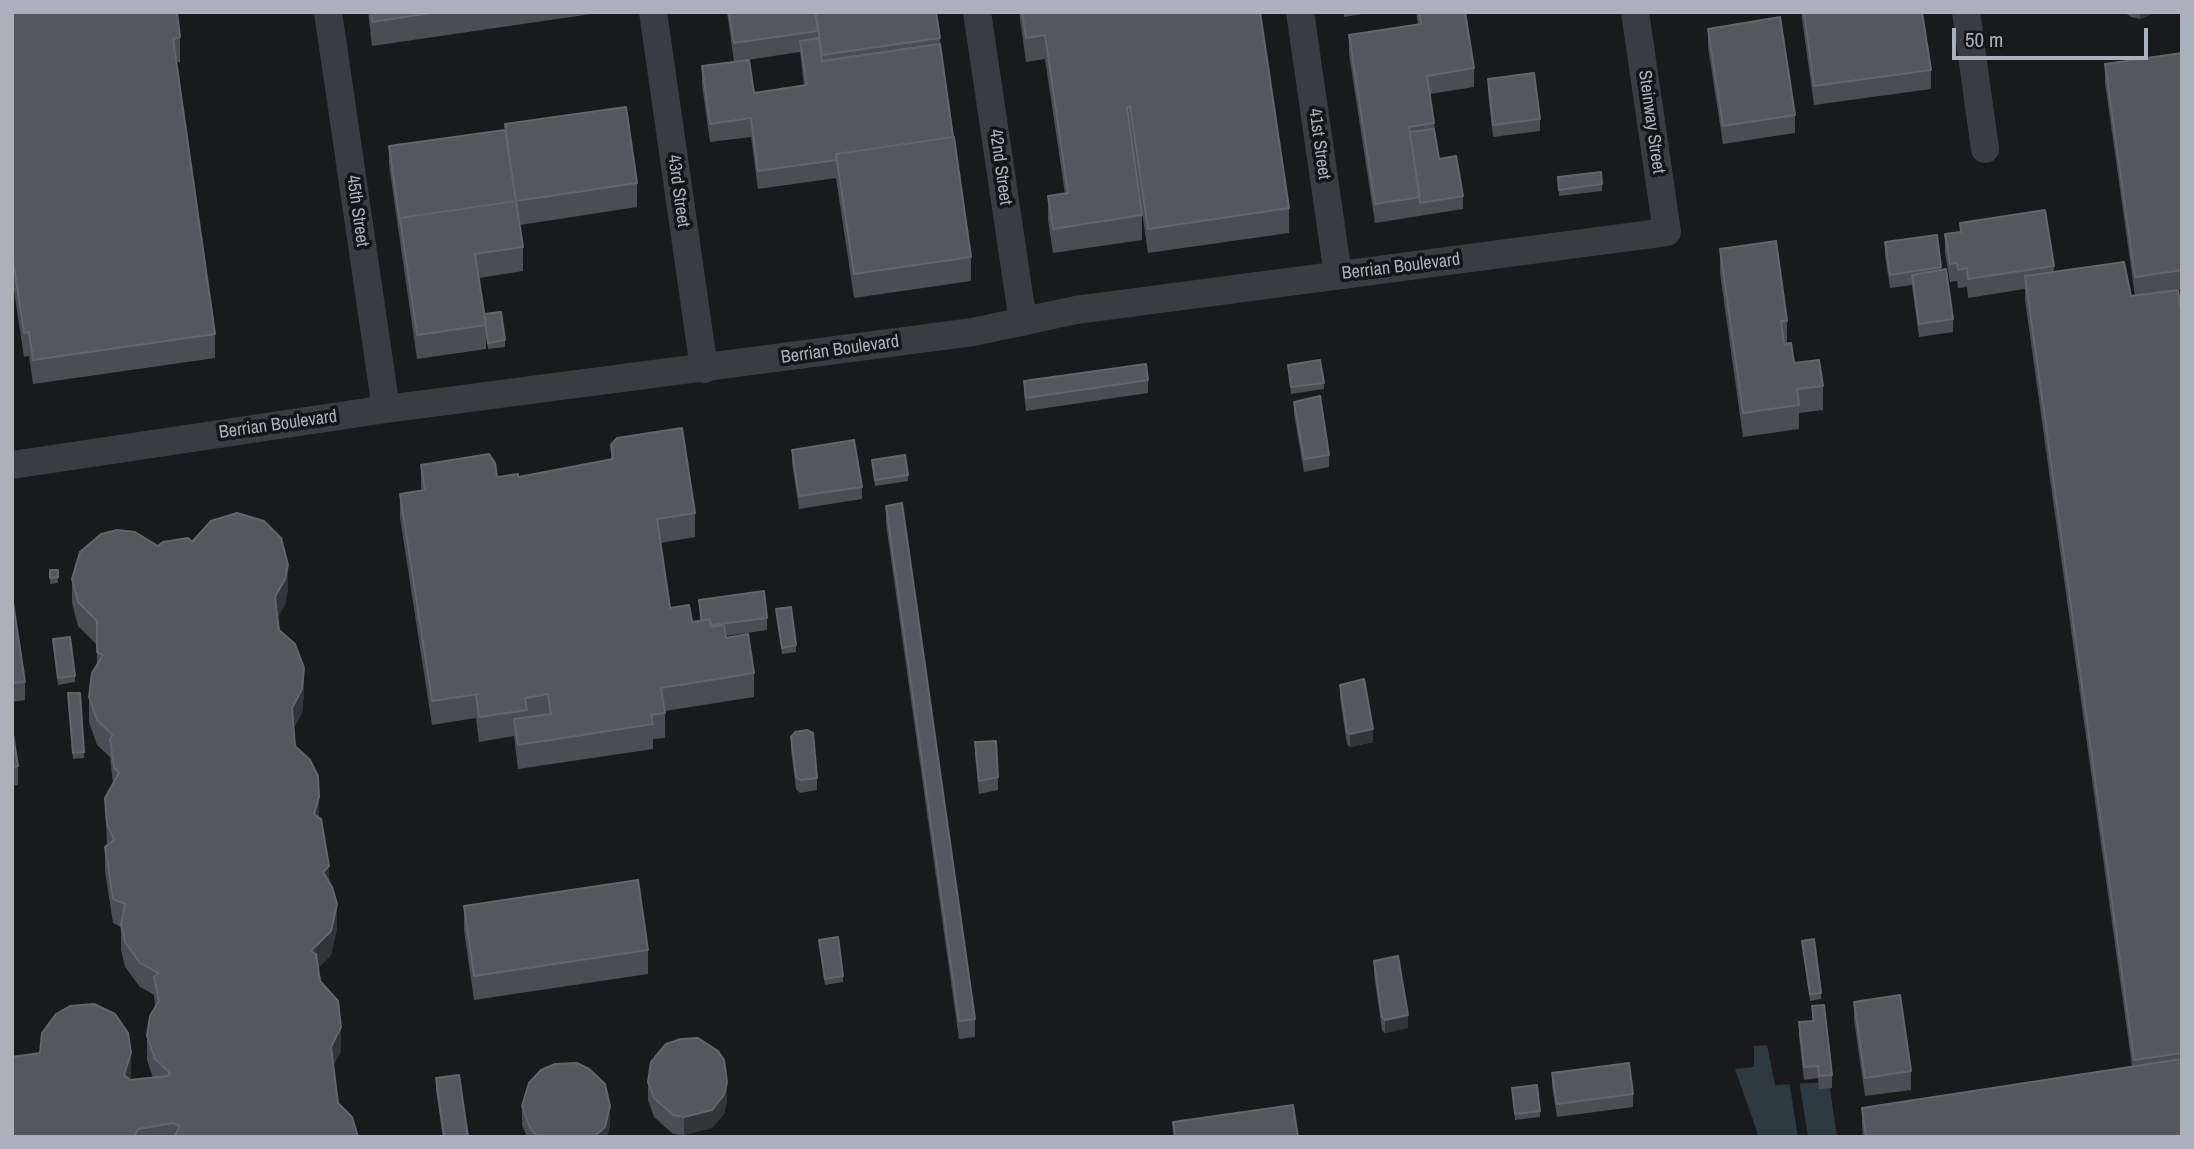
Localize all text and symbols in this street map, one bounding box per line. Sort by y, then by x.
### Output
scale bar [1956,14,2152,58]
text: 50 m [1965,25,2003,54]
street label: Steinway Street [1633,69,1669,175]
street label: 41st Street [1303,107,1335,181]
street label: 42nd Street [984,128,1016,206]
street label: 43rd Street [662,153,694,229]
street label: 45th Street [341,174,373,248]
street label: Berrian Boulevard [1341,249,1461,285]
street label: Berrian Boulevard [780,331,900,369]
street label: Berrian Boulevard [218,406,338,444]

